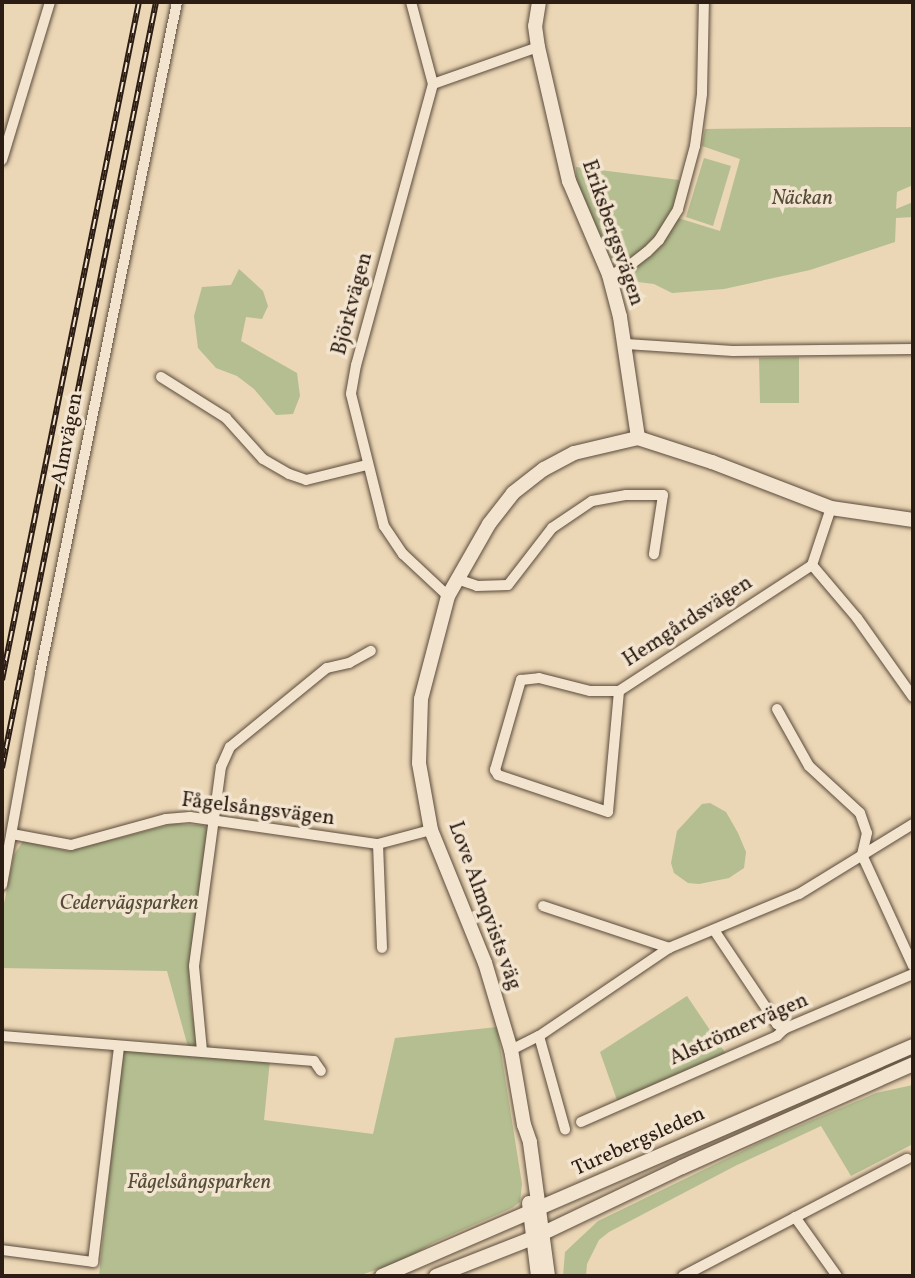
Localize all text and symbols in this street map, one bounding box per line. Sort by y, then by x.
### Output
street label: Eriksbergsvägen [575,157,649,309]
park label: Näckan [771,186,833,212]
street label: Björkvägen [327,250,379,358]
street label: Almvägen [47,391,89,487]
street label: Hemgårdsvägen [618,571,758,673]
street label: Fågelsångsvägen [180,788,336,832]
street label: Love Almqvists väg [442,818,526,994]
park label: Cedervägsparken [59,891,199,917]
street label: Alströmervägen [666,988,812,1072]
street label: Turebergsleden [569,1102,709,1182]
park label: Fågelsångsparken [127,1170,271,1196]

